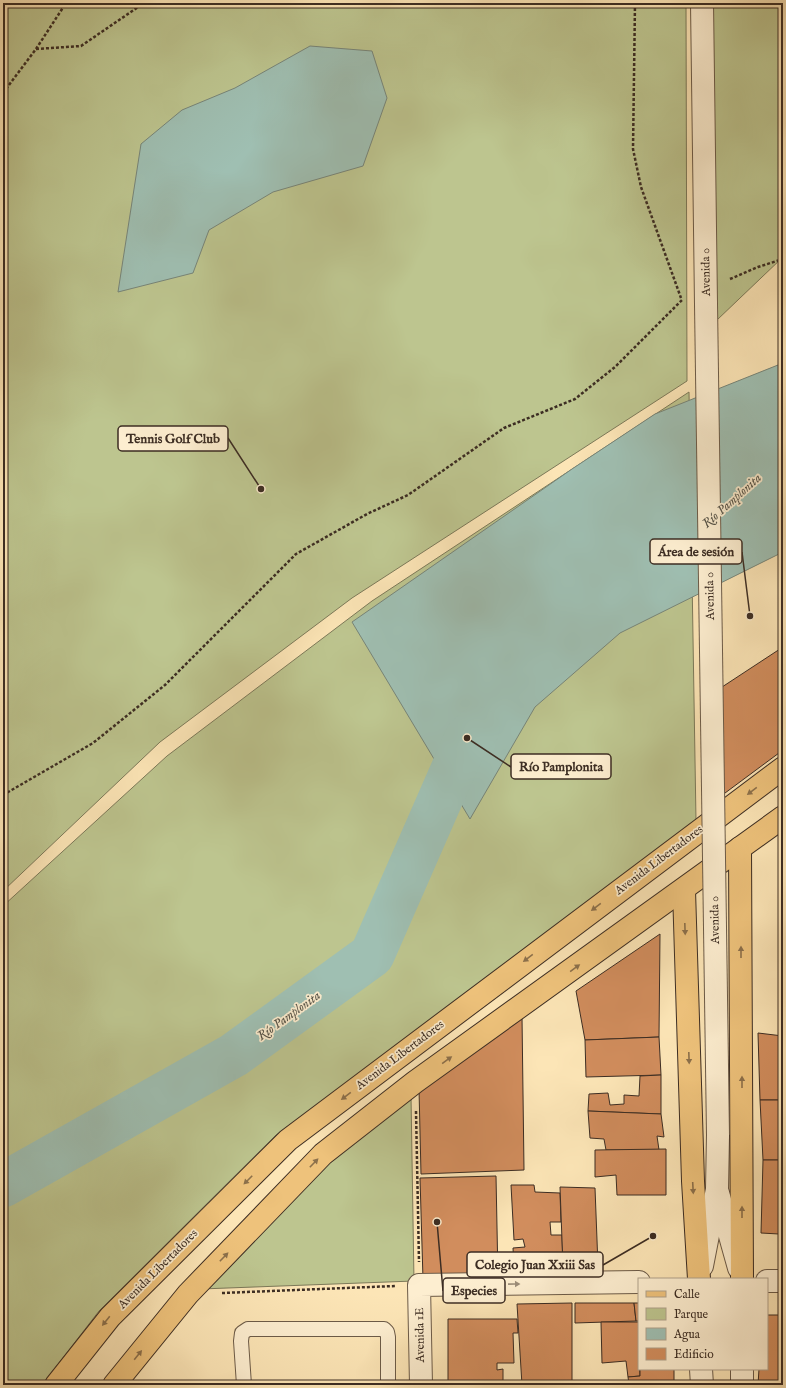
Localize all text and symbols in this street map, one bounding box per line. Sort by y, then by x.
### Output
street label: Avenida 0 [698,248,714,297]
callout: Tennis Golf Club [118,426,228,451]
text: Tennis Golf Club [125,431,220,448]
water label: Río Pamplonita [699,470,765,532]
callout: Área de sesión [650,539,742,564]
text: Área de sesión [657,544,734,561]
street label: Avenida 0 [702,572,718,621]
callout: Río Pamplonita [511,754,611,779]
text: Río Pamplonita [519,759,603,776]
one-way arrow [746,787,757,795]
street label: Avenida Libertadores [611,822,706,899]
street label: Avenida 0 [707,896,723,945]
one-way arrow [591,903,602,911]
one-way arrow [682,923,688,936]
one-way arrow [738,945,744,958]
one-way arrow [523,954,534,962]
one-way arrow [570,963,581,972]
water label: Río Pamplonita [254,987,324,1045]
street label: Avenida Libertadores [352,1017,447,1094]
one-way arrow [686,1052,693,1065]
one-way arrow [442,1056,452,1064]
one-way arrow [739,1075,745,1088]
one-way arrow [341,1092,352,1100]
one-way arrow [310,1158,319,1168]
one-way arrow [243,1175,253,1185]
one-way arrow [690,1182,697,1194]
one-way arrow [739,1205,745,1218]
street label: Avenida Libertadores [114,1226,201,1313]
one-way arrow [219,1252,229,1262]
callout: Colegio Juan Xxiii Sas [467,1252,603,1277]
text: Colegio Juan Xxiii Sas [475,1257,595,1274]
callout: Especies [443,1278,505,1303]
legend [638,1278,768,1370]
one-way arrow [508,1281,521,1287]
text: Especies [451,1283,497,1300]
text: Calle [674,1287,700,1302]
street label: Avenida 1E [412,1307,428,1364]
text: Parque [674,1307,709,1323]
one-way arrow [102,1316,111,1327]
text: Agua [673,1327,701,1342]
text: Edificio [674,1347,714,1362]
one-way arrow [134,1349,143,1360]

